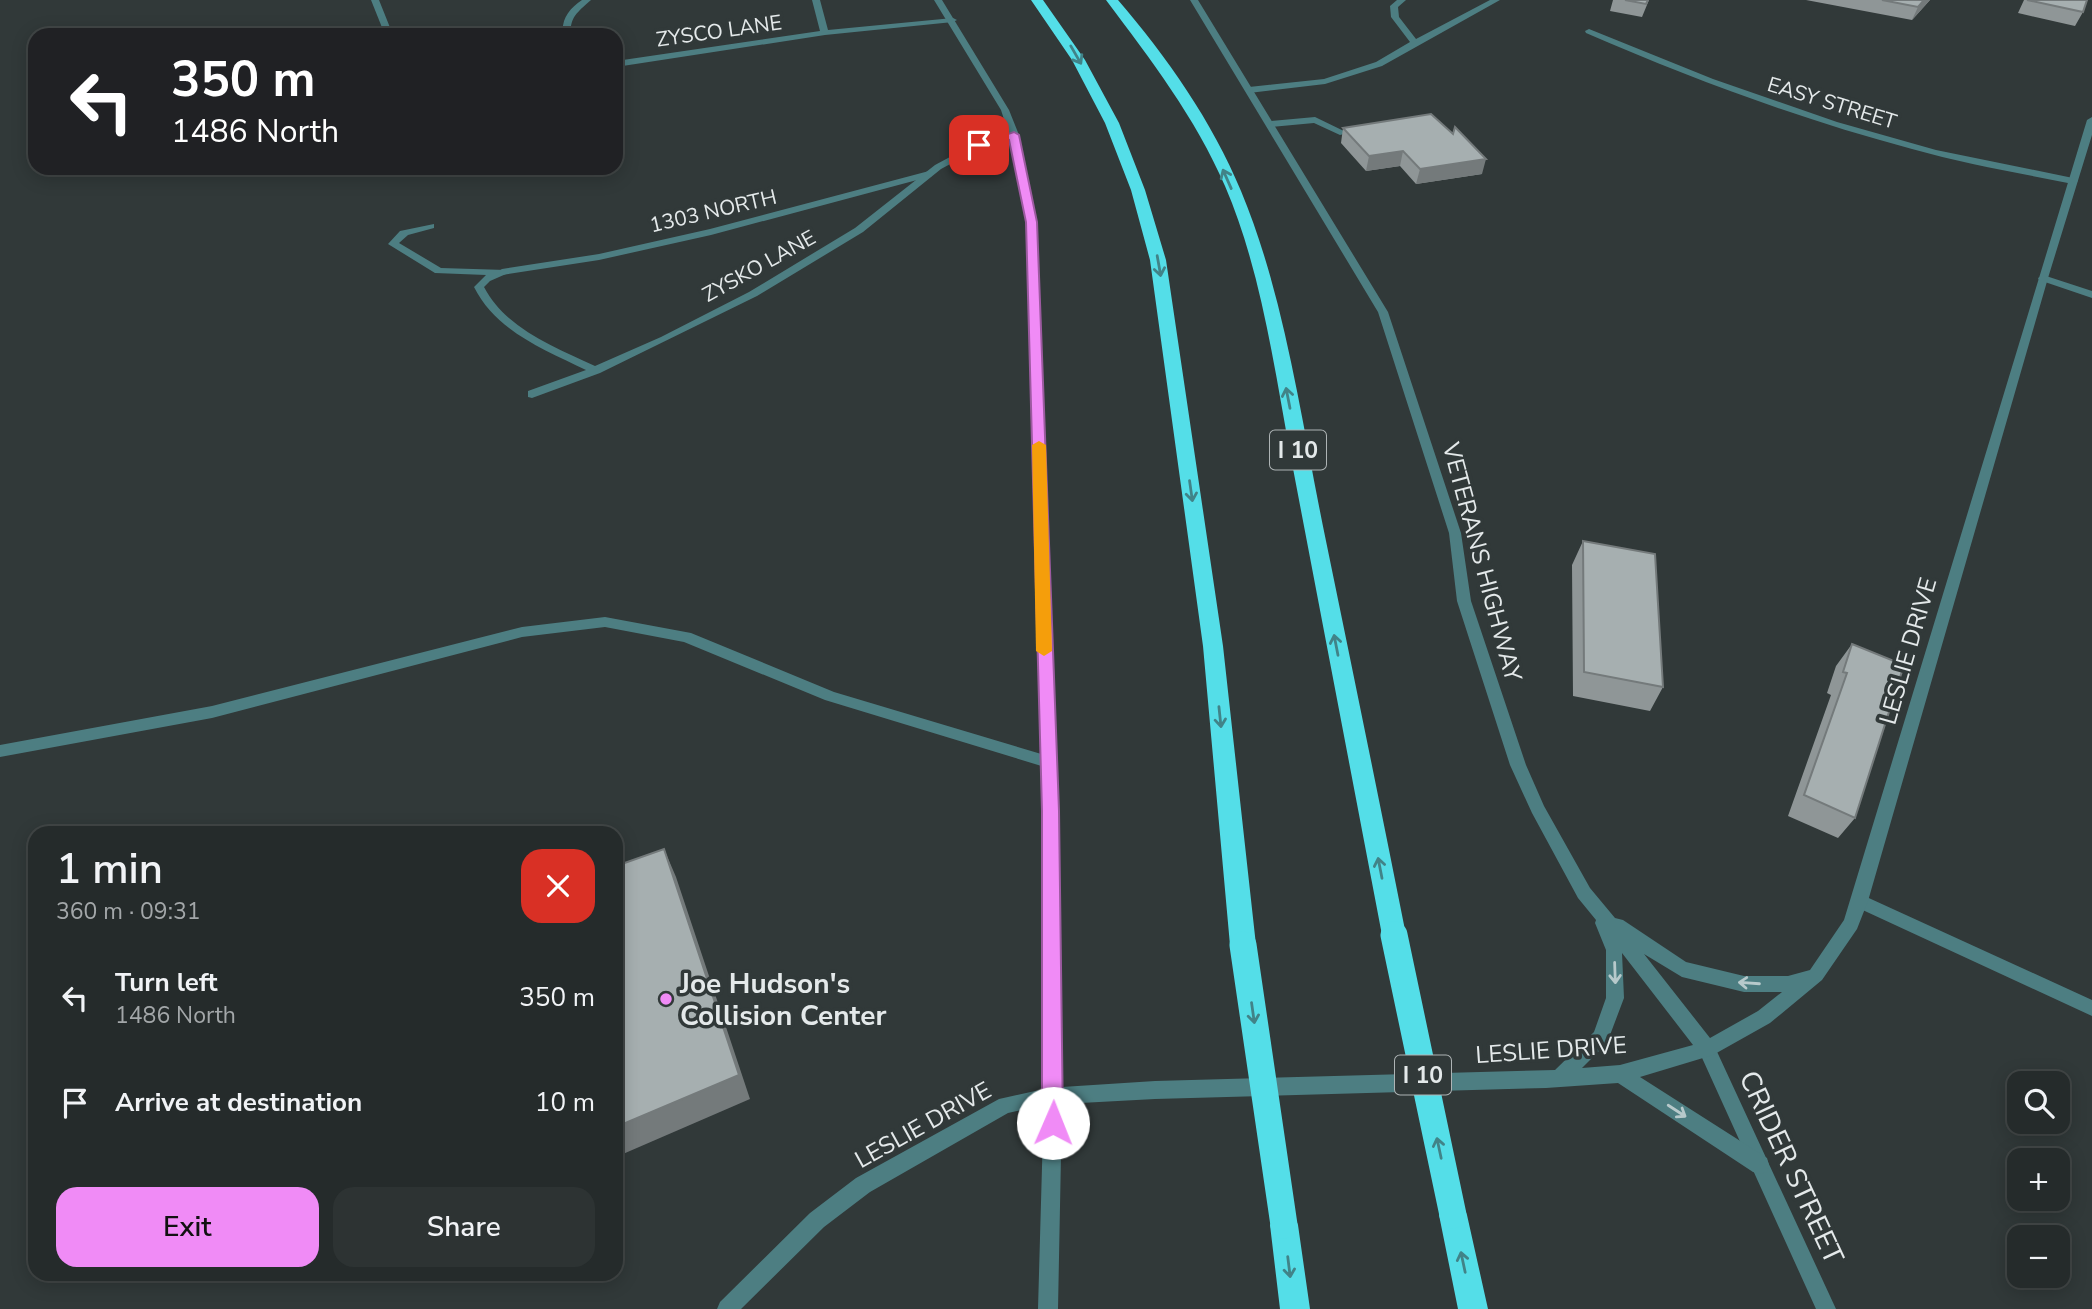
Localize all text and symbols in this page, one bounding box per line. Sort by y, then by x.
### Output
street label: ZYSCO LANE [654,8,784,54]
one-way arrow [1069,45,1083,65]
text: 350 m [171,46,315,113]
icon: left [56,56,147,147]
street label: EASY STREET [1764,70,1900,136]
text: 1486 North [171,110,339,153]
pin [949,115,1009,175]
icon: arrive [960,126,998,164]
one-way arrow [1220,169,1233,190]
street label: 1303 NORTH [647,183,779,239]
street label: ZYSKO LANE [697,223,821,309]
one-way arrow [1153,254,1166,277]
one-way arrow [1280,387,1294,410]
road number: I 10 [1270,431,1326,470]
street label: VETERANS HIGHWAY [1434,438,1529,686]
one-way arrow [1185,479,1198,502]
street label: LESLIE DRIVE [1872,574,1944,728]
one-way arrow [1328,634,1342,657]
one-way arrow [1214,705,1227,728]
text: 1 min [56,841,163,898]
button: close [521,849,595,923]
one-way arrow [1373,857,1387,880]
text: 360 m · 09:31 [56,896,201,927]
one-way arrow [1608,961,1621,984]
text: Turn left [115,965,218,1000]
place label: Joe Hudson's Collision Center [679,965,886,1035]
one-way arrow [1738,976,1761,989]
icon: left [56,979,94,1017]
text: 350 m [519,980,595,1015]
marker: Joe Hudson's Collision Center [658,991,674,1007]
text: 1486 North [115,1000,236,1031]
one-way arrow [1247,1001,1260,1024]
street label: LESLIE DRIVE [1474,1029,1628,1071]
road number: I 10 [1395,1056,1451,1094]
street label: CRIDER STREET [1730,1065,1853,1270]
map controls [2007,1071,2070,1288]
button: search [2007,1071,2070,1134]
street label: LESLIE DRIVE [849,1074,997,1176]
icon: arrive [56,1084,94,1122]
text: Arrive at destination [115,1085,362,1120]
text: 10 m [535,1085,595,1120]
position arrow [1016,1086,1090,1160]
one-way arrow [1667,1103,1686,1118]
one-way arrow [1431,1137,1445,1160]
button: + [2007,1148,2070,1211]
button: Exit [56,1187,319,1267]
button: Share [333,1187,595,1267]
button: − [2007,1225,2070,1288]
one-way arrow [1455,1251,1469,1274]
one-way arrow [1283,1255,1296,1278]

